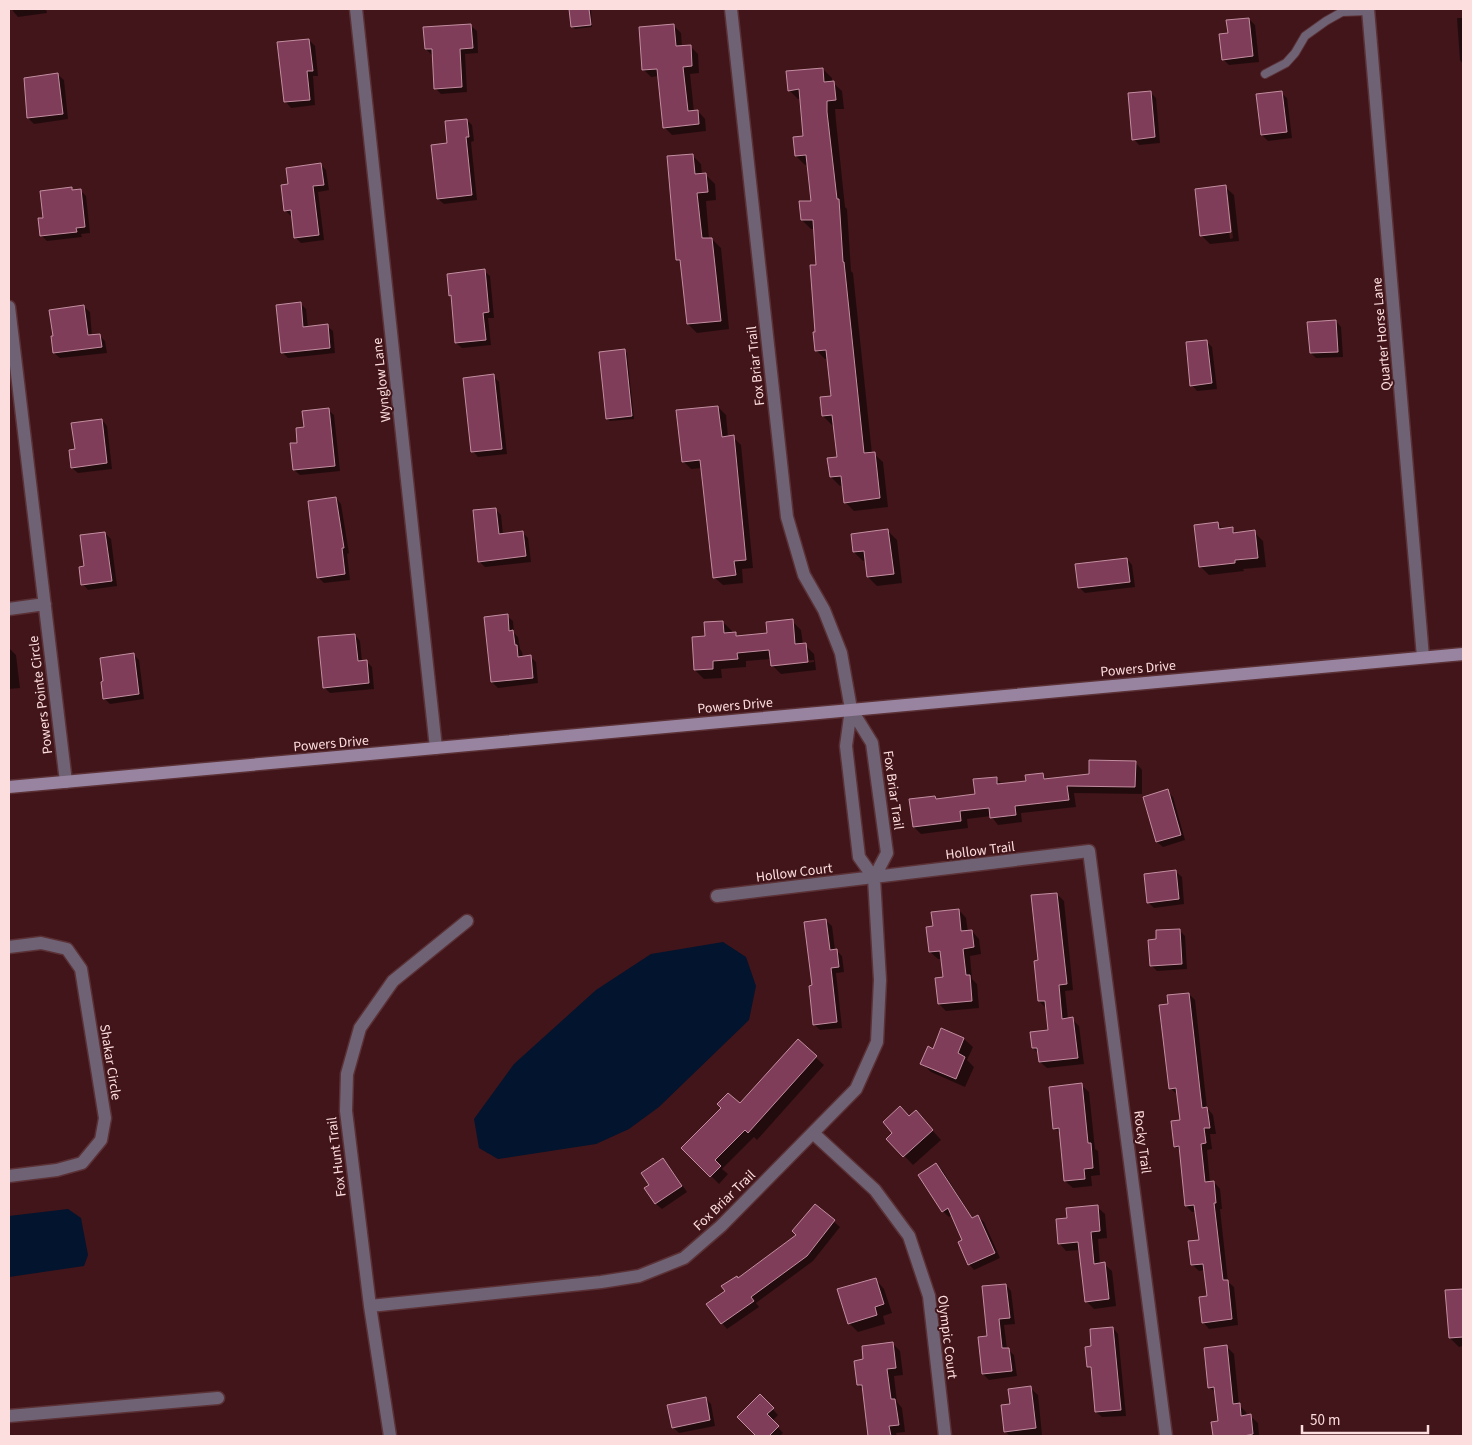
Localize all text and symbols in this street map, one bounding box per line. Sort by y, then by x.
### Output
street label: Quarter Horse Lane [1367,276,1397,391]
street label: Fox Briar Trail [742,325,770,407]
street label: Wynglow Lane [368,337,396,423]
street label: Powers Pointe Circle [24,634,58,755]
street label: Powers Drive [1099,656,1177,682]
street label: Powers Drive [696,693,774,719]
street label: Powers Drive [292,731,370,757]
street label: Fox Briar Trail [878,749,909,831]
street label: Hollow Trail [944,837,1016,865]
street label: Hollow Court [755,858,834,888]
street label: Shakar Circle [94,1023,126,1102]
street label: Rocky Trail [1128,1109,1156,1175]
street label: Fox Hunt Trail [322,1115,352,1198]
street label: Fox Briar Trail [689,1166,761,1236]
street label: Olympic Court [932,1294,962,1380]
scale bar [1302,1402,1428,1434]
text: 50 m [1310,1410,1340,1431]

